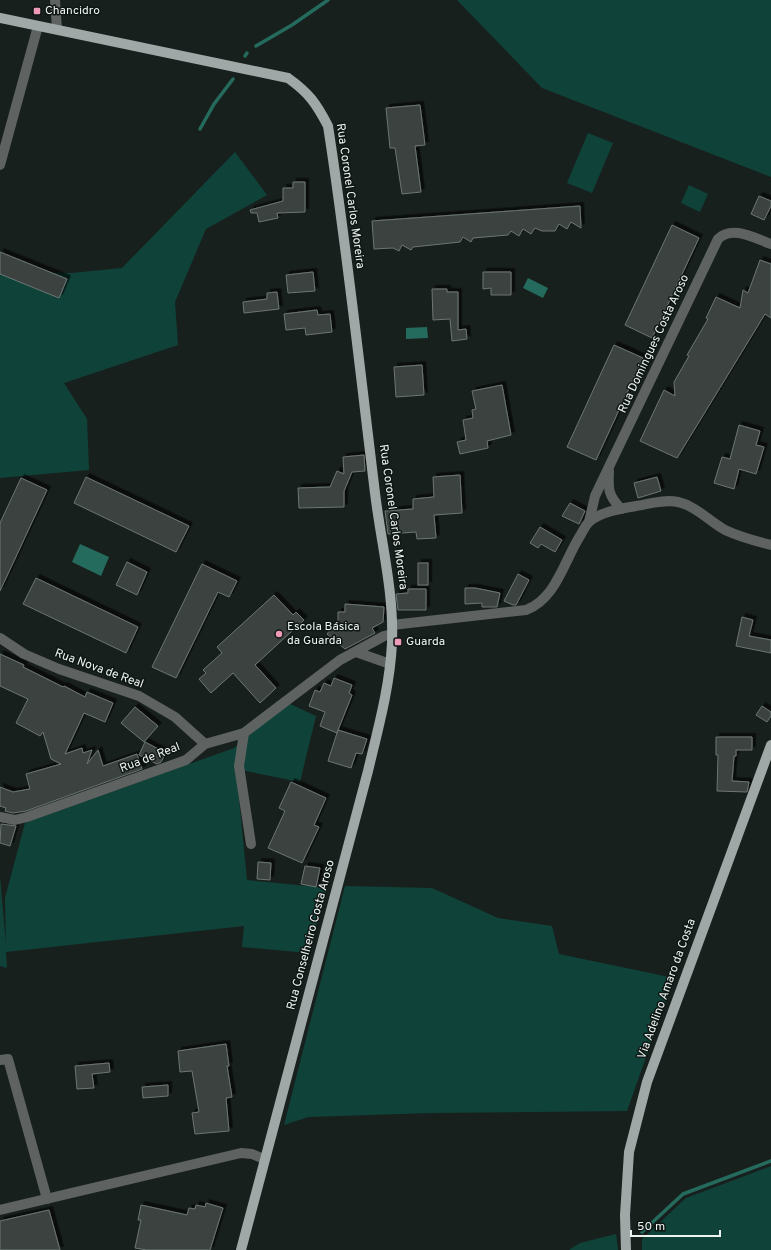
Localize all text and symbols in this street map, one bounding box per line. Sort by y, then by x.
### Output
place label: Chancidro [45,3,100,19]
marker: Chancidro [32,6,42,16]
street label: Rua Coronel Carlos Moreira [332,122,368,270]
street label: Rua Domingues Costa Aroso [615,272,693,416]
street label: Rua Coronel Carlos Moreira [375,443,411,591]
place label: Escola Básica da Guarda [287,619,360,649]
marker: Escola Básica da Guarda [274,629,284,639]
place label: Guarda [406,634,445,650]
marker: Guarda [393,637,403,647]
street label: Rua Nova de Real [52,645,146,693]
street label: Rua de Real [118,739,182,777]
street label: Rua Conselheiro Costa Aroso [283,858,339,1012]
street label: Via Adelino Amaro da Costa [634,917,700,1061]
scale bar [631,1212,720,1238]
text: 50 m [637,1219,665,1235]

